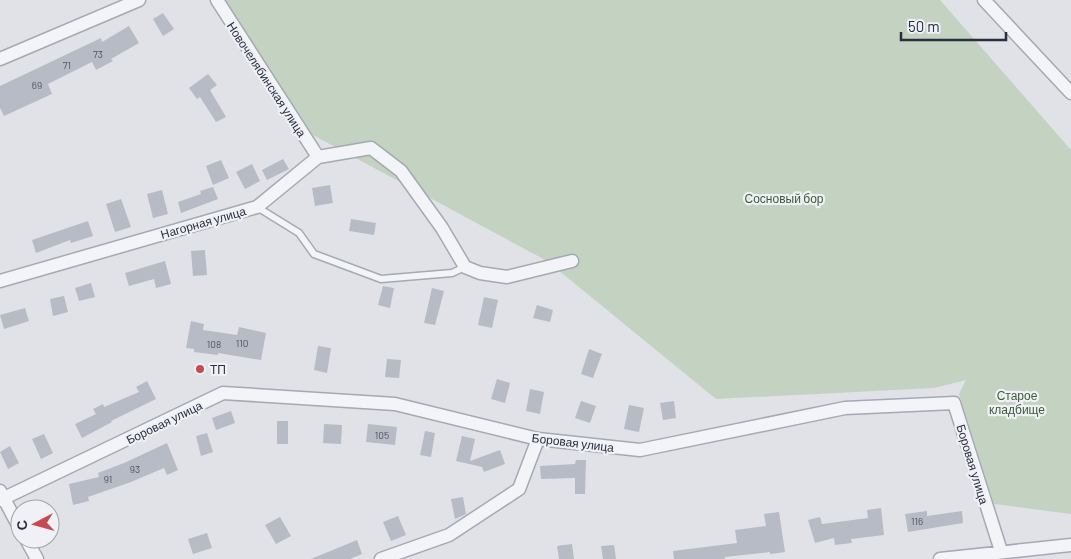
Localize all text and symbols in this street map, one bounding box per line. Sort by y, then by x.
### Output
scale bar [901,10,1006,42]
text: 50 m [908,17,940,35]
street label: Новочелябинская улица [224,19,310,140]
house number: 73 [93,48,103,60]
house number: 71 [63,59,71,71]
house number: 69 [32,79,42,91]
park label: Сосновый бор [745,191,824,206]
street label: Нагорная улица [159,203,248,242]
house number: 110 [236,337,248,349]
house number: 108 [207,338,221,350]
place label: ТП [210,362,226,376]
marker: ТП [194,363,206,375]
park label: Старое кладбище [989,388,1045,417]
street label: Боровая улица [124,397,205,447]
street label: Боровая улица [953,422,992,506]
house number: 105 [375,429,389,441]
street label: Боровая улица [531,430,615,455]
house number: 93 [130,463,140,475]
house number: 91 [104,473,112,485]
north arrow [10,499,60,549]
house number: 116 [911,515,923,527]
text: С [13,519,31,531]

